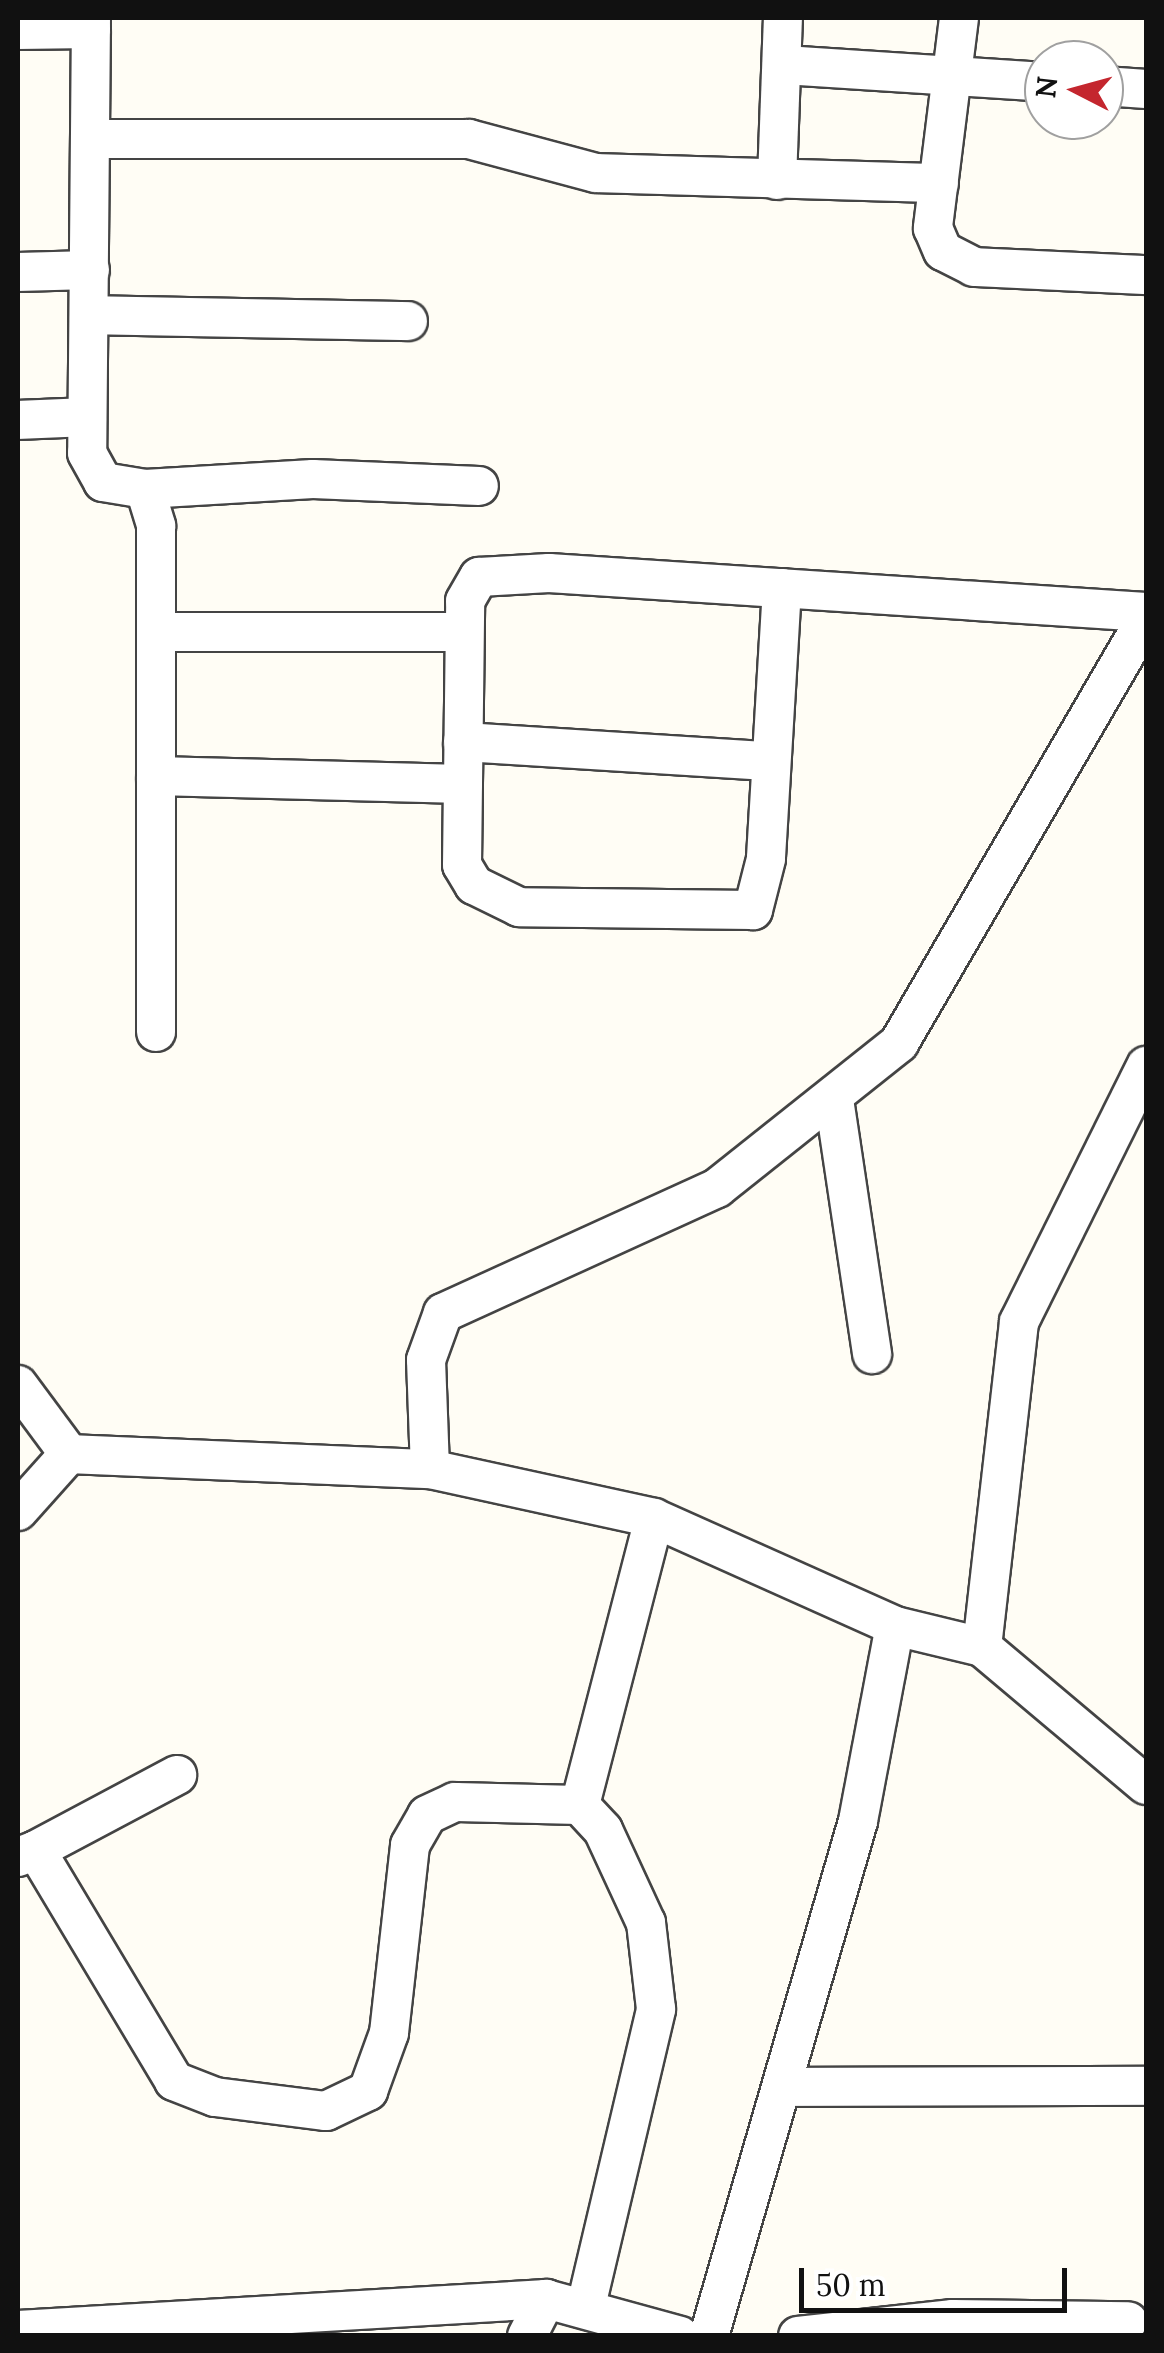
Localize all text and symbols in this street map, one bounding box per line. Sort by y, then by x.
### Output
north arrow [1024,40,1124,140]
text: N [1027,74,1065,100]
scale bar [804,2248,1072,2310]
text: 50 m [816,2266,886,2304]

